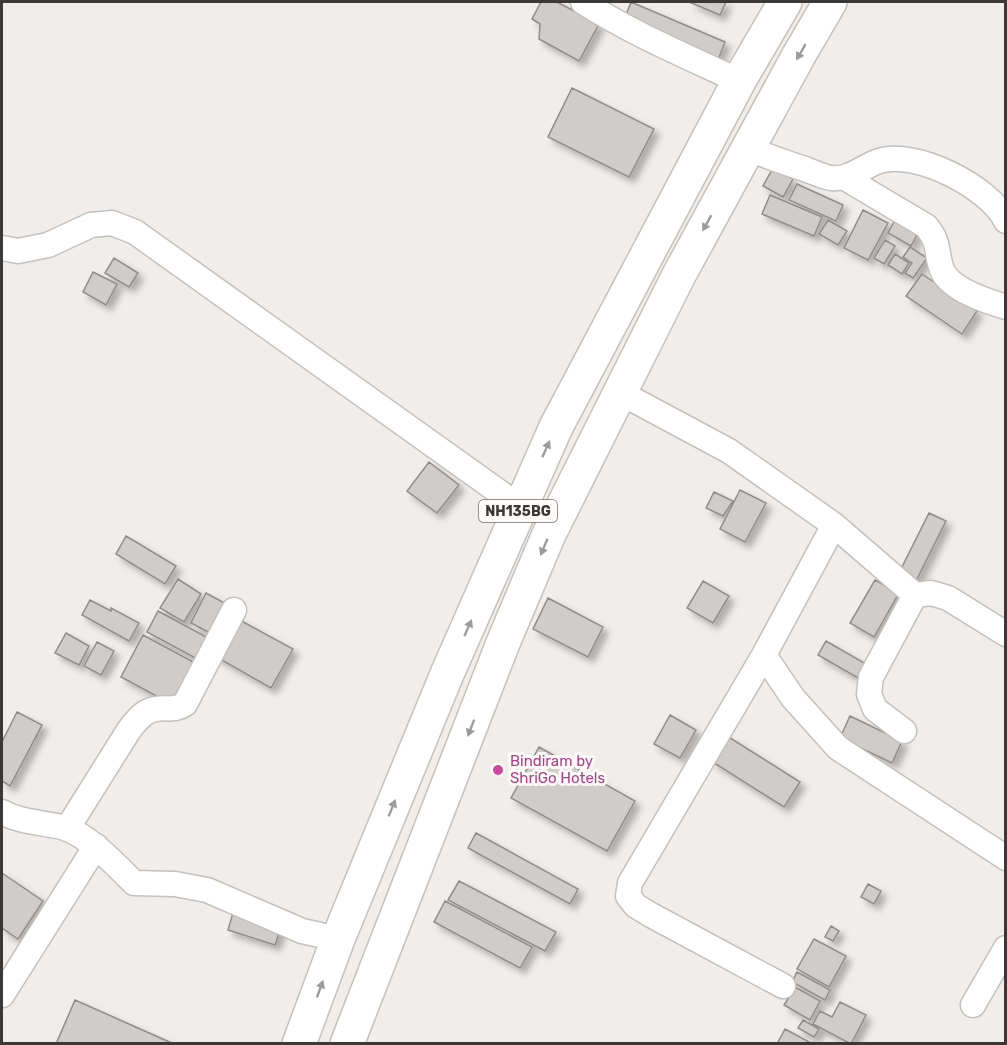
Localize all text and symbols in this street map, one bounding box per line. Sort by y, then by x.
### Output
one-way arrow [795,44,806,60]
one-way arrow [702,215,712,232]
one-way arrow [541,440,551,458]
road number: NH135BG [479,500,557,522]
one-way arrow [539,538,548,556]
one-way arrow [463,619,472,636]
one-way arrow [465,719,475,737]
place label: Bindiram by ShriGo Hotels [510,752,605,787]
marker: Bindiram by ShriGo Hotels [491,763,505,777]
one-way arrow [387,798,397,816]
one-way arrow [315,980,325,998]

